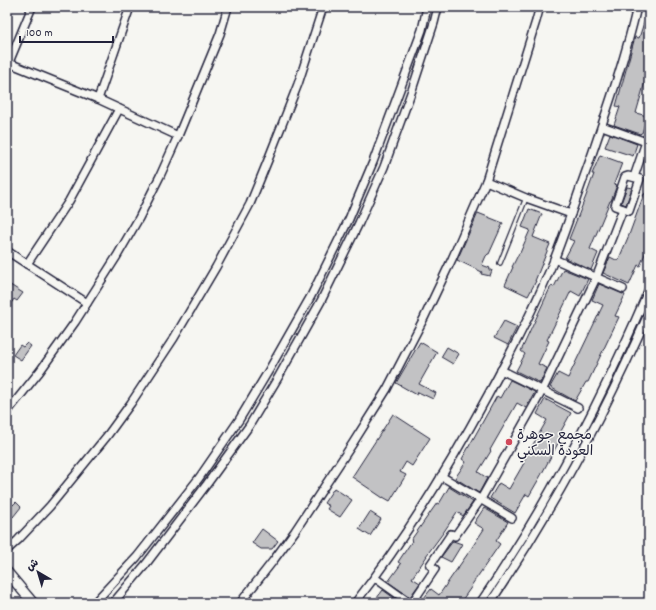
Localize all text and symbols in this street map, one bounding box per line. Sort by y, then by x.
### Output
scale bar [20,18,113,44]
text: 100 m [26,25,53,42]
place label: مجمع جوهرة العودة السكني [517,426,593,463]
marker: مجمع جوهرة العودة السكني [504,437,514,447]
north arrow [18,552,58,592]
text: ش [23,556,43,576]

